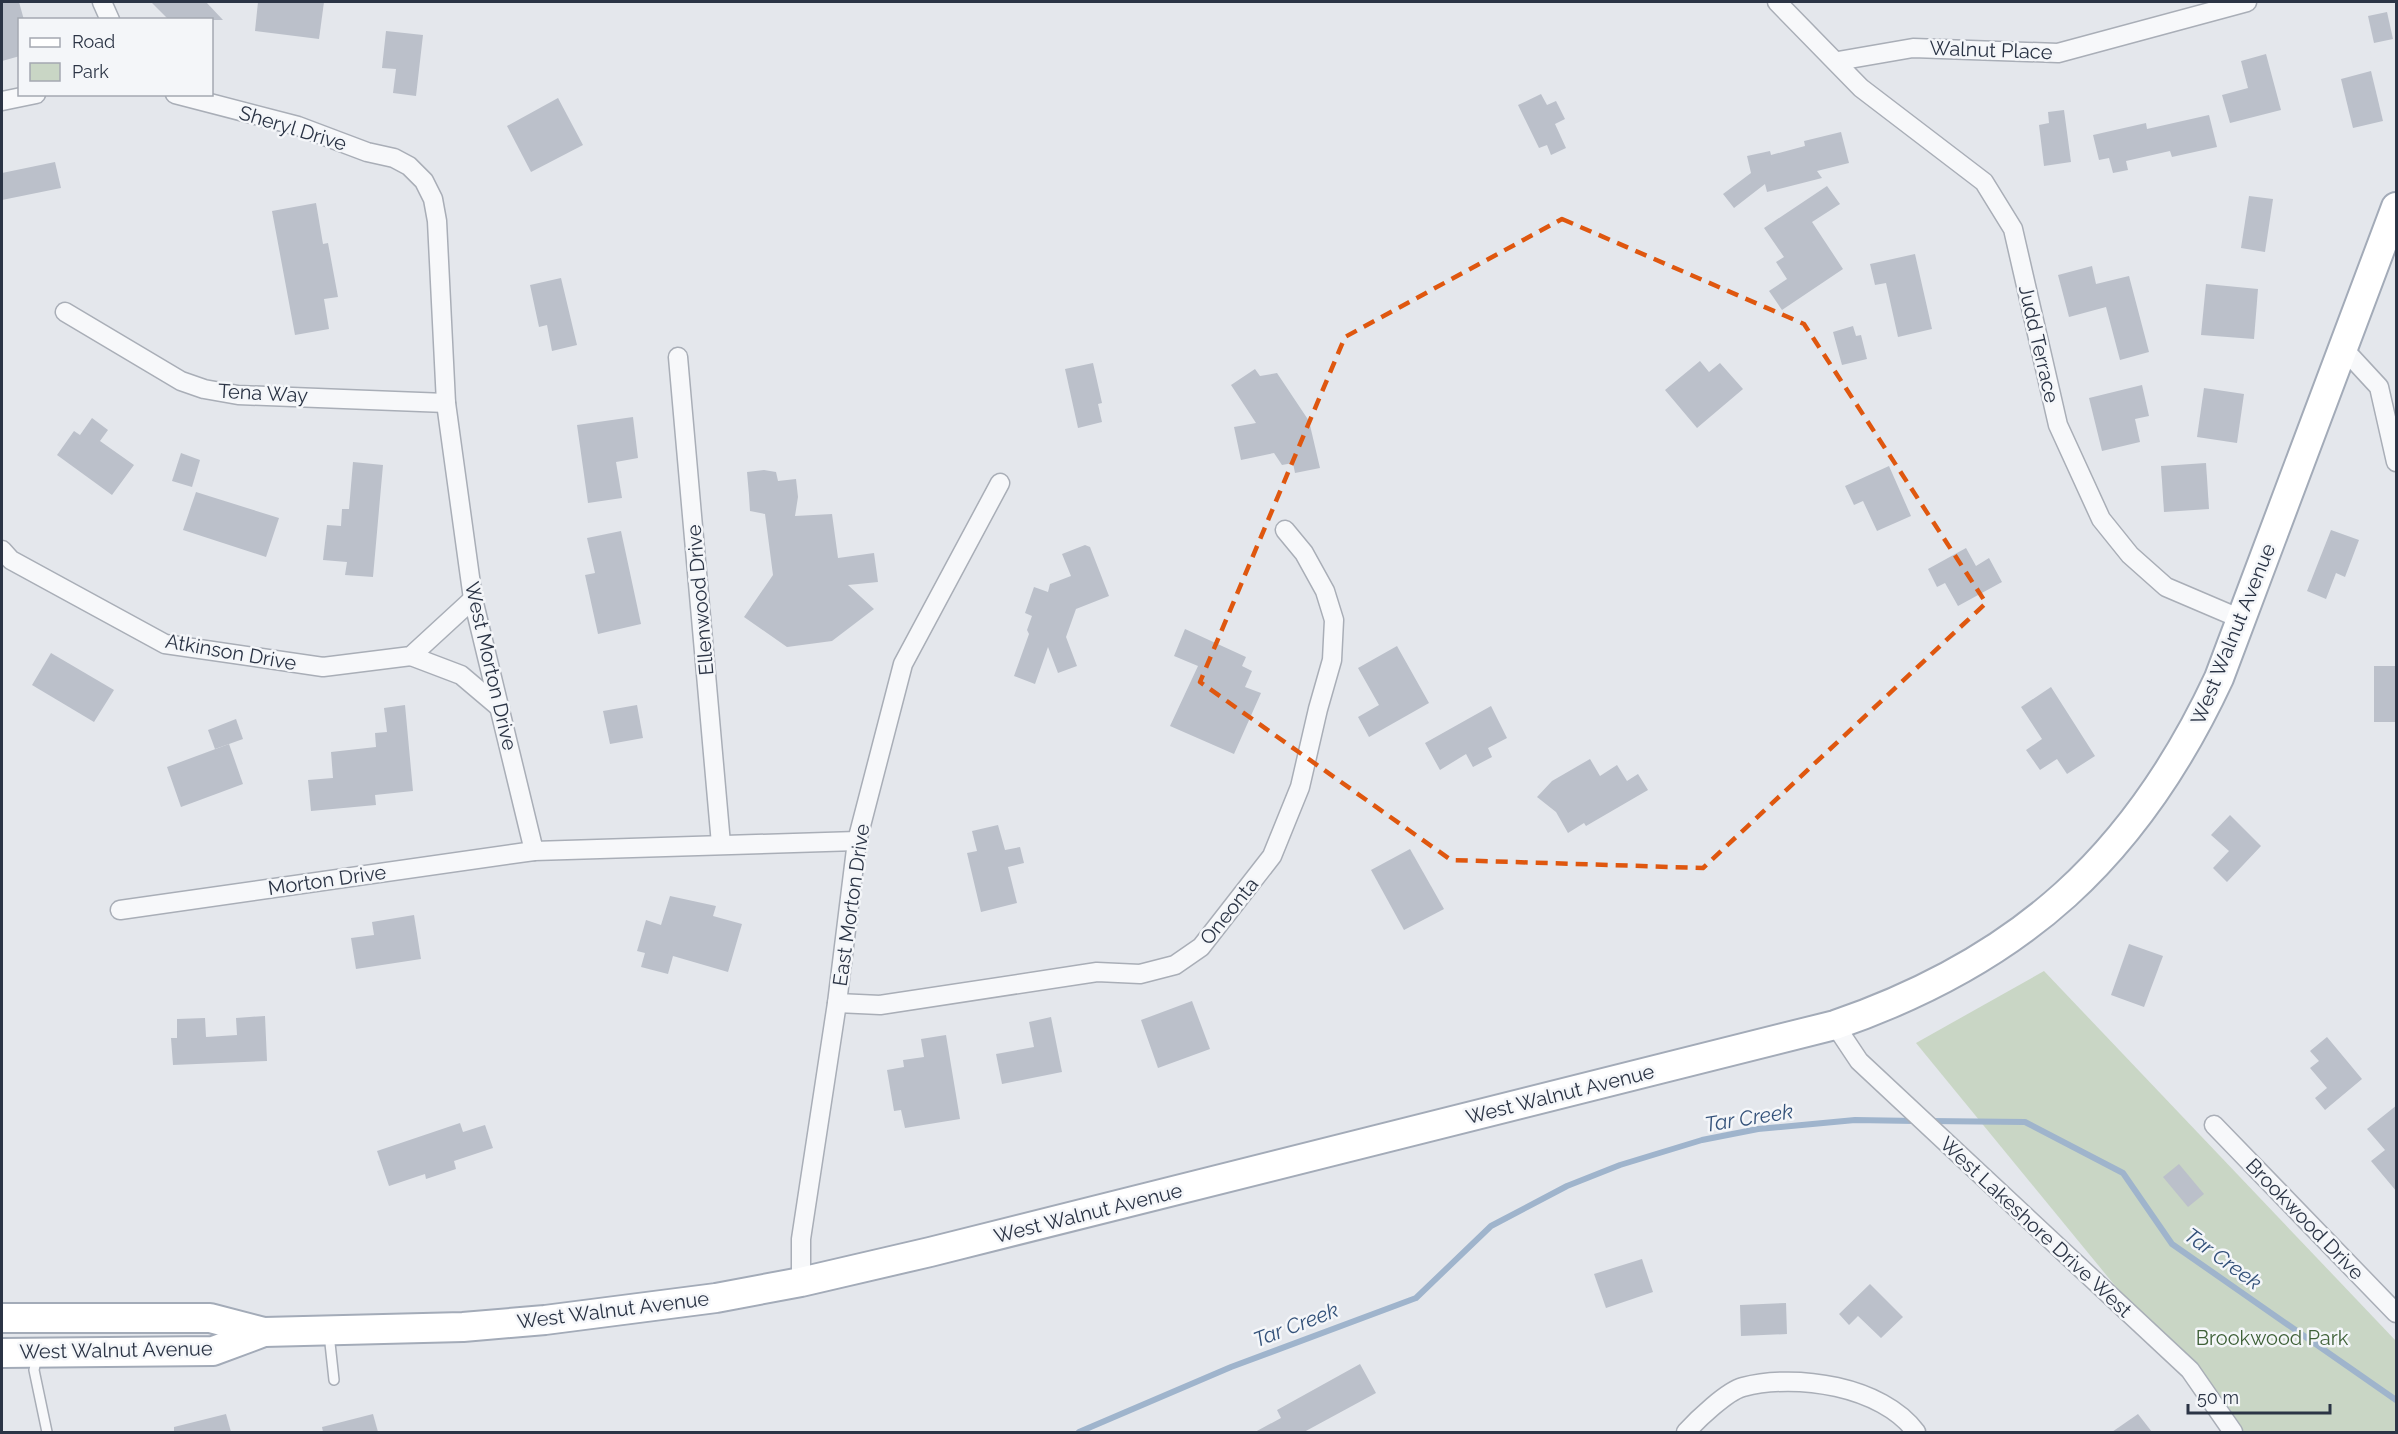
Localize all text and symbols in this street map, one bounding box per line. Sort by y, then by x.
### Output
legend [18,18,213,96]
text: Road [72,31,115,52]
street label: Walnut Place [1929,36,2053,64]
text: Park [72,61,109,82]
street label: Sheryl Drive [236,100,350,156]
street label: Judd Terrace [2014,283,2064,405]
street label: Tena Way [217,379,309,407]
street label: Ellenwood Drive [681,523,719,676]
street label: West Walnut Avenue [2186,540,2280,728]
street label: West Morton Drive [460,580,522,753]
street label: Atkinson Drive [164,629,299,675]
street label: East Morton Drive [828,822,874,988]
street label: Morton Drive [266,860,388,900]
street label: Oneonta [1195,873,1263,949]
street label: West Walnut Avenue [1463,1059,1657,1129]
water label: Tar Creek [1703,1098,1795,1137]
street label: West Lakeshore Drive West [1935,1132,2137,1322]
street label: Brookwood Drive [2241,1153,2369,1285]
street label: West Walnut Avenue [991,1178,1185,1248]
water label: Tar Creek [2180,1222,2267,1295]
street label: West Walnut Avenue [516,1286,711,1334]
water label: Tar Creek [1250,1297,1342,1352]
park label: Brookwood Park [2196,1326,2349,1350]
street label: West Walnut Avenue [19,1336,213,1364]
scale bar [2188,1377,2330,1415]
text: 50 m [2197,1387,2239,1408]

